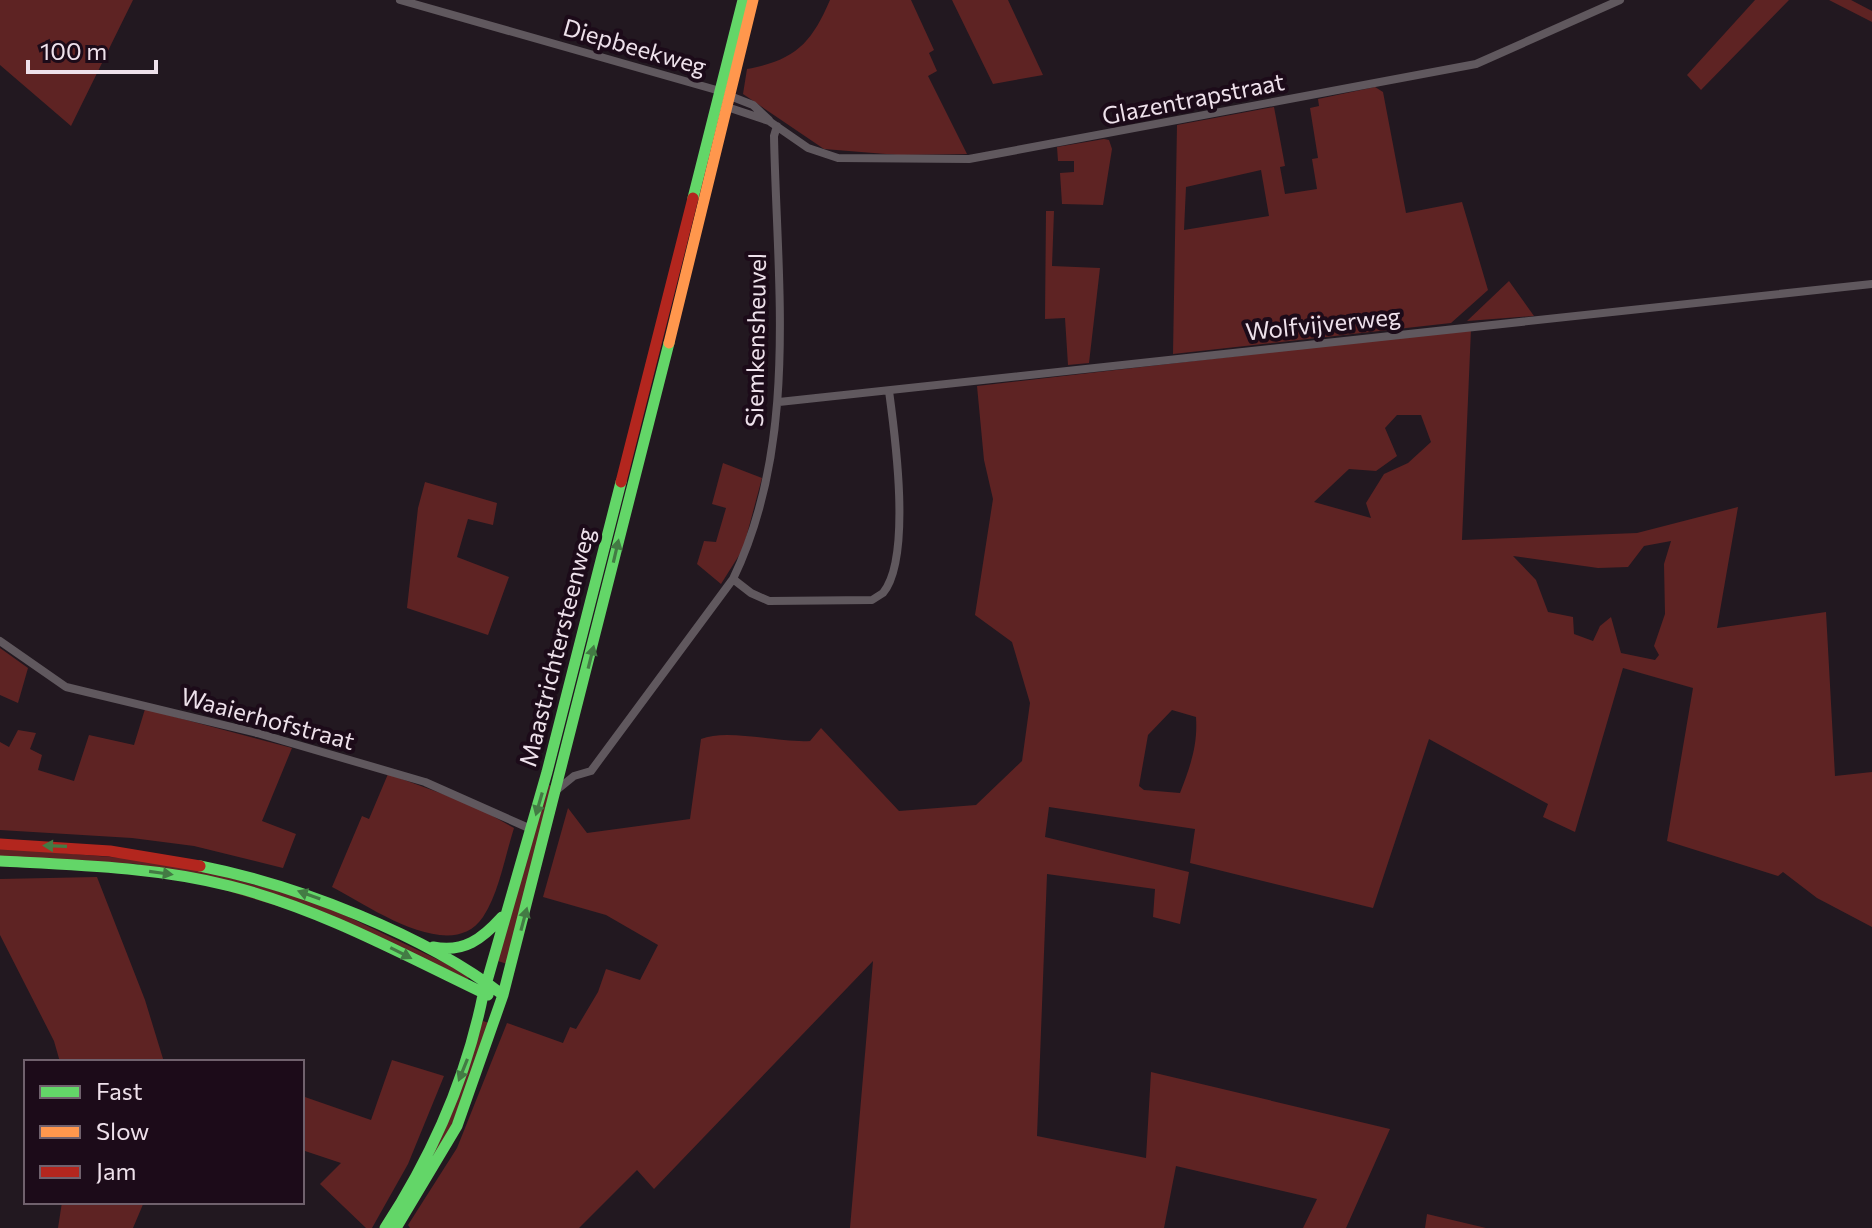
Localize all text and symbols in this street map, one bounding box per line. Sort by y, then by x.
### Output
street label: Diepbeekweg [560,12,710,80]
scale bar [28,24,156,74]
text: 100 m [40,36,107,65]
street label: Glazentrapstraat [1099,66,1287,130]
street label: Siemkensheuvel [739,253,771,427]
street label: Wolfvijverweg [1244,300,1402,346]
street label: Maastrichtersteenweg [512,525,600,769]
one-way arrow [610,538,623,563]
one-way arrow [586,645,598,670]
street label: Waaierhofstraat [178,681,358,755]
one-way arrow [532,792,544,817]
one-way arrow [42,839,67,852]
one-way arrow [149,867,174,880]
one-way arrow [297,888,321,900]
one-way arrow [519,907,531,932]
one-way arrow [389,947,412,960]
one-way arrow [456,1058,469,1082]
legend [24,1060,304,1204]
text: Fast [96,1076,143,1105]
text: Slow [96,1116,149,1145]
text: Jam [96,1156,136,1185]

